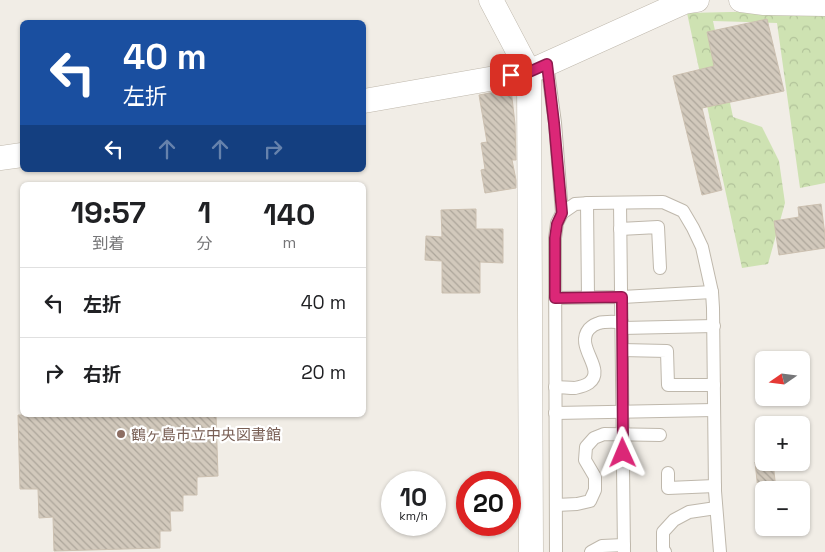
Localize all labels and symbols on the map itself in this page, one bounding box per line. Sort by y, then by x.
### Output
pin [490,54,532,96]
north arrow [755,351,810,406]
place label: 鶴ヶ島市立中央図書館 [131,425,281,444]
position arrow [596,426,648,478]
marker: 鶴ヶ島市立中央図書館 [115,428,127,440]
speed limit sign: 20 [456,471,521,536]

